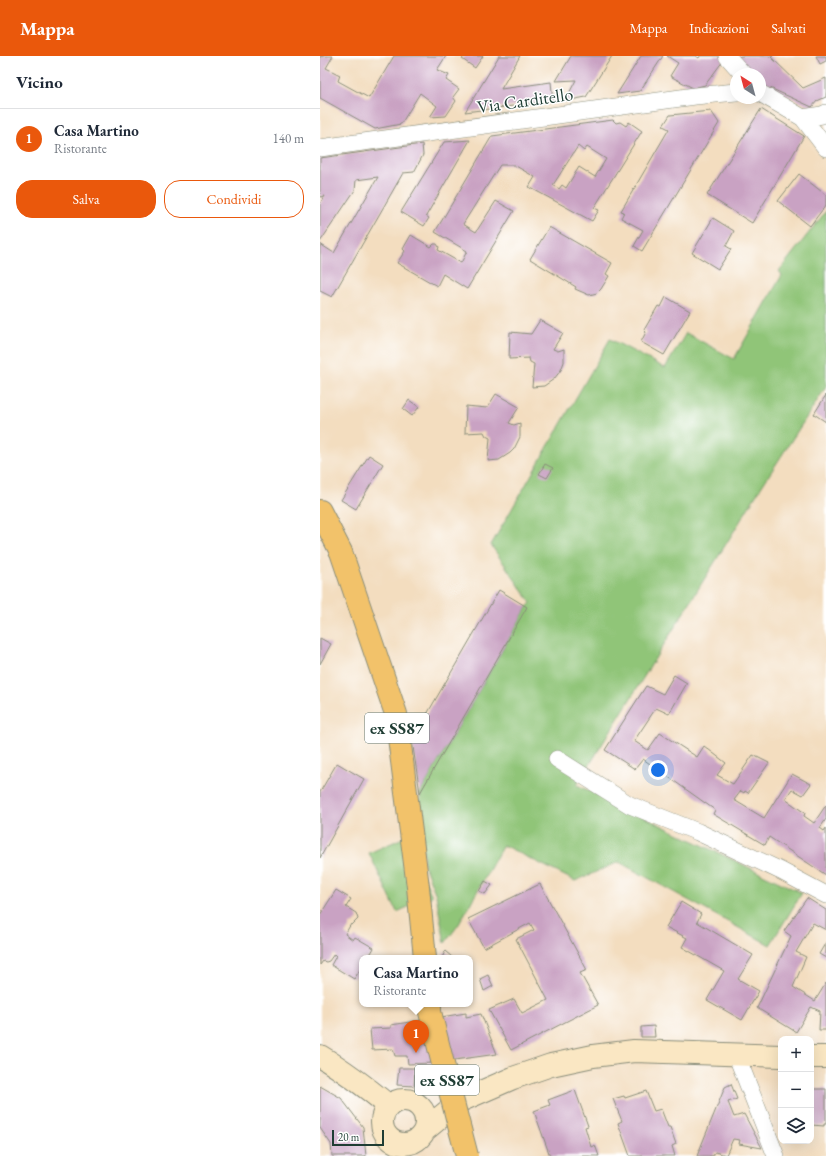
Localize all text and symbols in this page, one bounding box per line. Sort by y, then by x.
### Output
text: Mappa [20,16,75,41]
text: Mappa [630,19,667,37]
text: Indicazioni [689,19,749,37]
text: Salvati [771,19,806,37]
north arrow [730,68,766,104]
text: Vicino [16,71,63,93]
street label: Via Carditello [476,82,575,118]
text: Casa Martino [54,121,139,140]
text: 1 [26,130,32,147]
text: 140 m [273,130,304,147]
text: Ristorante [54,140,107,157]
button: Salva [16,180,156,218]
button: Condividi [164,180,304,218]
road number: ex SS87 [365,713,429,743]
your location [648,760,668,780]
popup [359,955,473,1007]
text: Casa Martino [374,963,458,982]
text: Ristorante [374,982,426,999]
pin: 1 [403,1020,429,1053]
map controls [778,1036,814,1144]
button: + [778,1036,814,1072]
road number: ex SS87 [415,1065,479,1095]
button: − [778,1072,814,1108]
button: layers [778,1108,814,1144]
scale bar [332,1128,384,1147]
text: 20 m [338,1130,359,1144]

